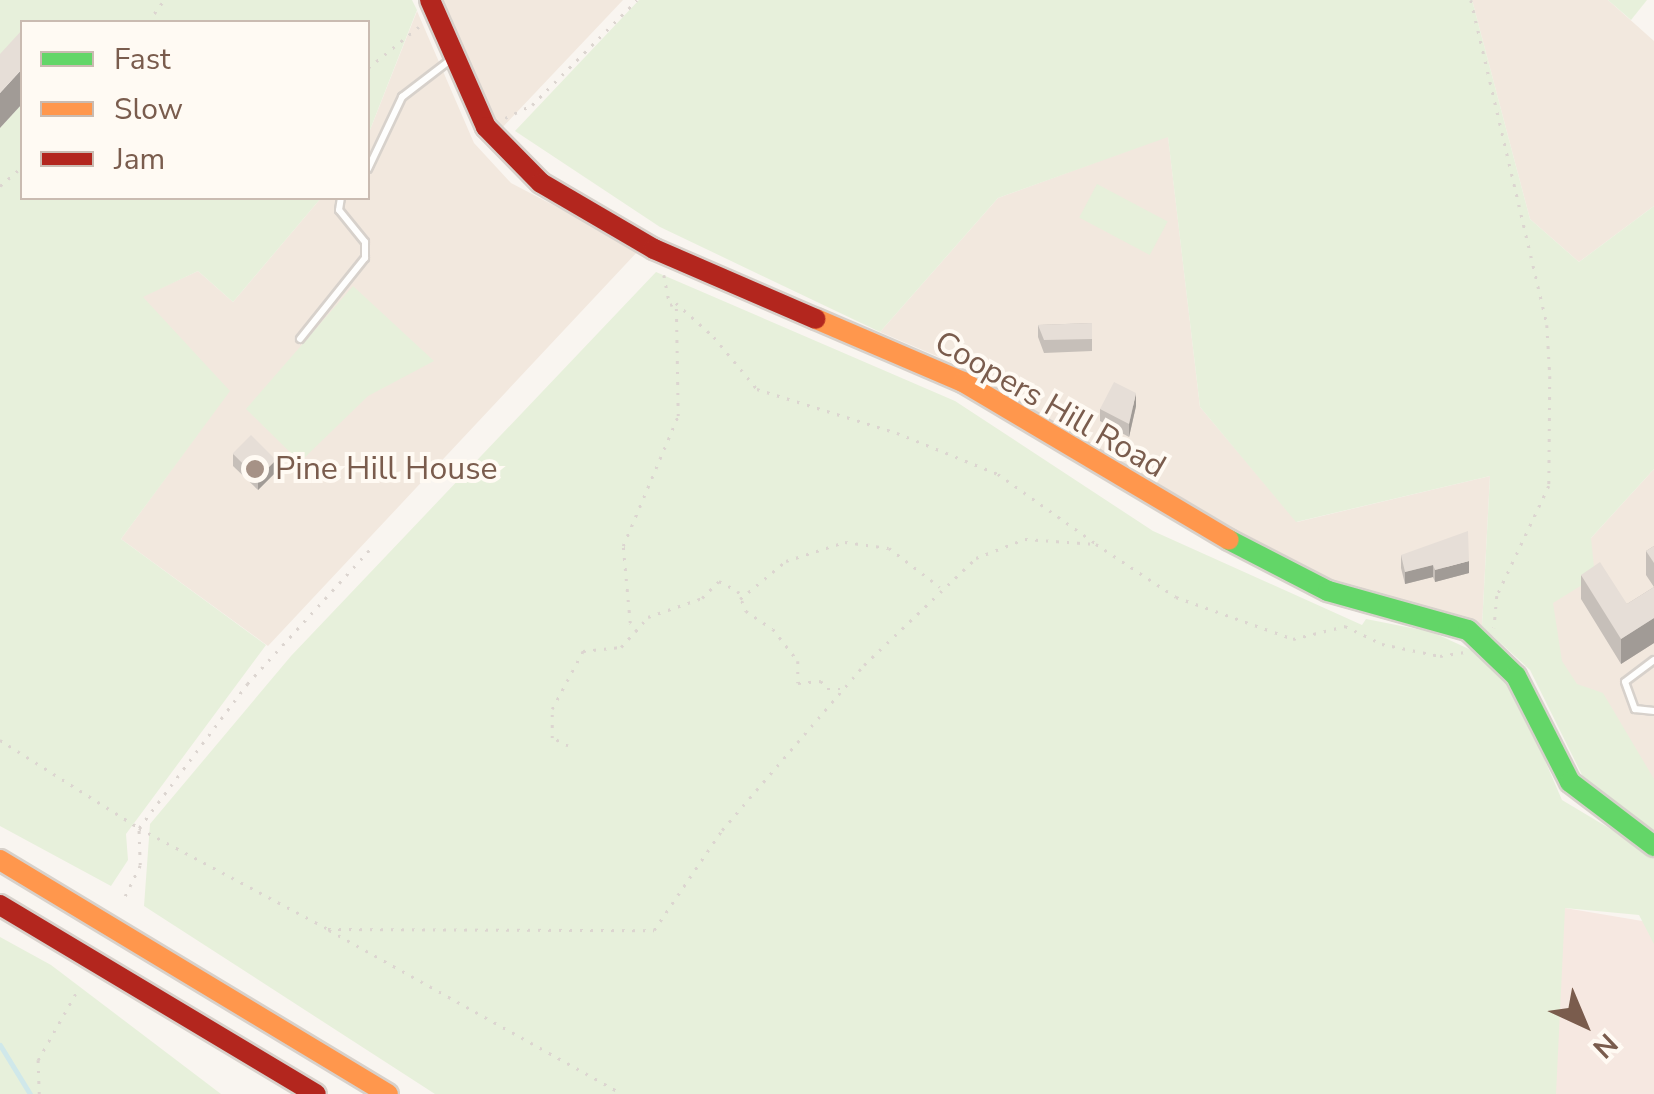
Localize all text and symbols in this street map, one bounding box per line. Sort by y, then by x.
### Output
legend [20,20,370,200]
text: Fast [114,39,171,80]
text: Slow [114,89,183,130]
text: Jam [114,139,165,180]
street label: Coopers Hill Road [928,323,1172,487]
place label: Pine Hill House [275,450,498,488]
marker: Pine Hill House [244,458,266,480]
north arrow [1534,974,1634,1074]
text: N [1584,1025,1626,1067]

